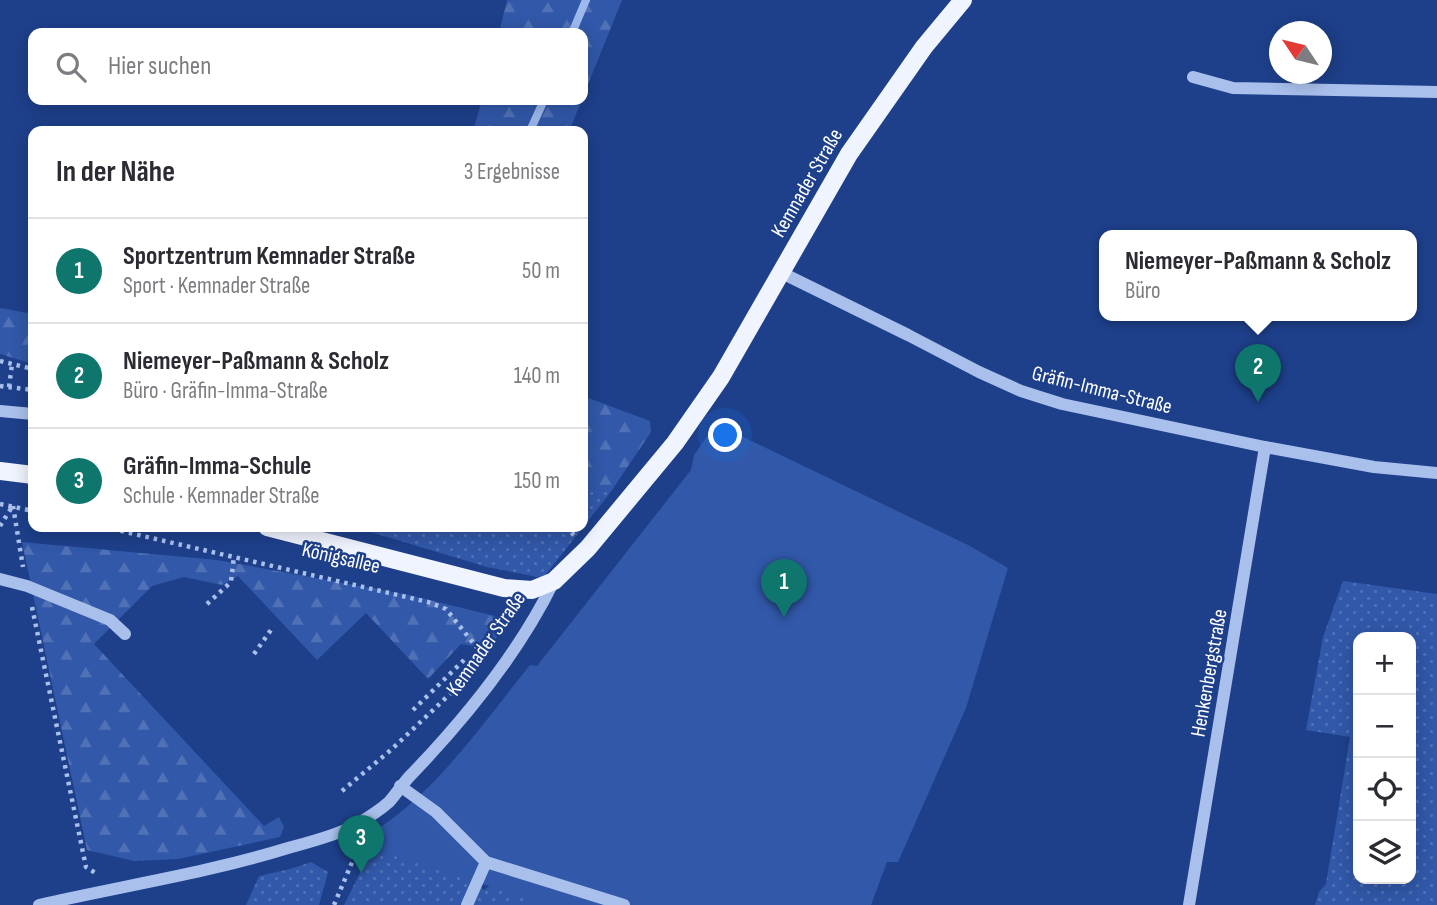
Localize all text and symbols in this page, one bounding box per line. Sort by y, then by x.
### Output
north arrow [1269,21,1332,84]
search box [28,28,588,105]
icon: search [52,48,90,86]
text: Hier suchen [108,51,211,82]
street label: Kemnader Straße [766,124,848,242]
text: In der Nähe [56,154,175,190]
text: 3 Ergebnisse [464,158,560,186]
popup [1099,230,1417,321]
text: Sportzentrum Kemnader Straße [123,241,415,272]
text: Niemeyer-Paßmann & Scholz [1125,246,1391,277]
text: 1 [74,257,84,285]
text: 50 m [522,257,560,285]
text: Sport · Kemnader Straße [123,272,310,300]
text: Büro [1125,277,1161,305]
pin: 2 [1235,344,1281,402]
text: Niemeyer-Paßmann & Scholz [123,346,389,377]
street label: Gräfin-Imma-Straße [1029,361,1175,419]
text: 2 [74,362,84,390]
text: 140 m [514,362,560,390]
text: Büro · Gräfin-Imma-Straße [123,377,328,405]
your location [708,418,742,452]
text: Gräfin-Imma-Schule [123,451,311,482]
text: 3 [74,467,84,495]
text: 150 m [514,467,560,495]
text: Schule · Kemnader Straße [123,482,320,510]
street label: Königsallee [300,537,382,579]
pin: 1 [761,559,807,617]
street label: Kemnader Straße [441,587,531,701]
street label: Henkenbergstraße [1185,607,1233,739]
map controls [1353,632,1416,884]
button: + [1353,632,1416,695]
button: − [1353,695,1416,758]
button: locate [1353,758,1416,821]
pin: 3 [338,815,384,873]
button: layers [1353,821,1416,884]

